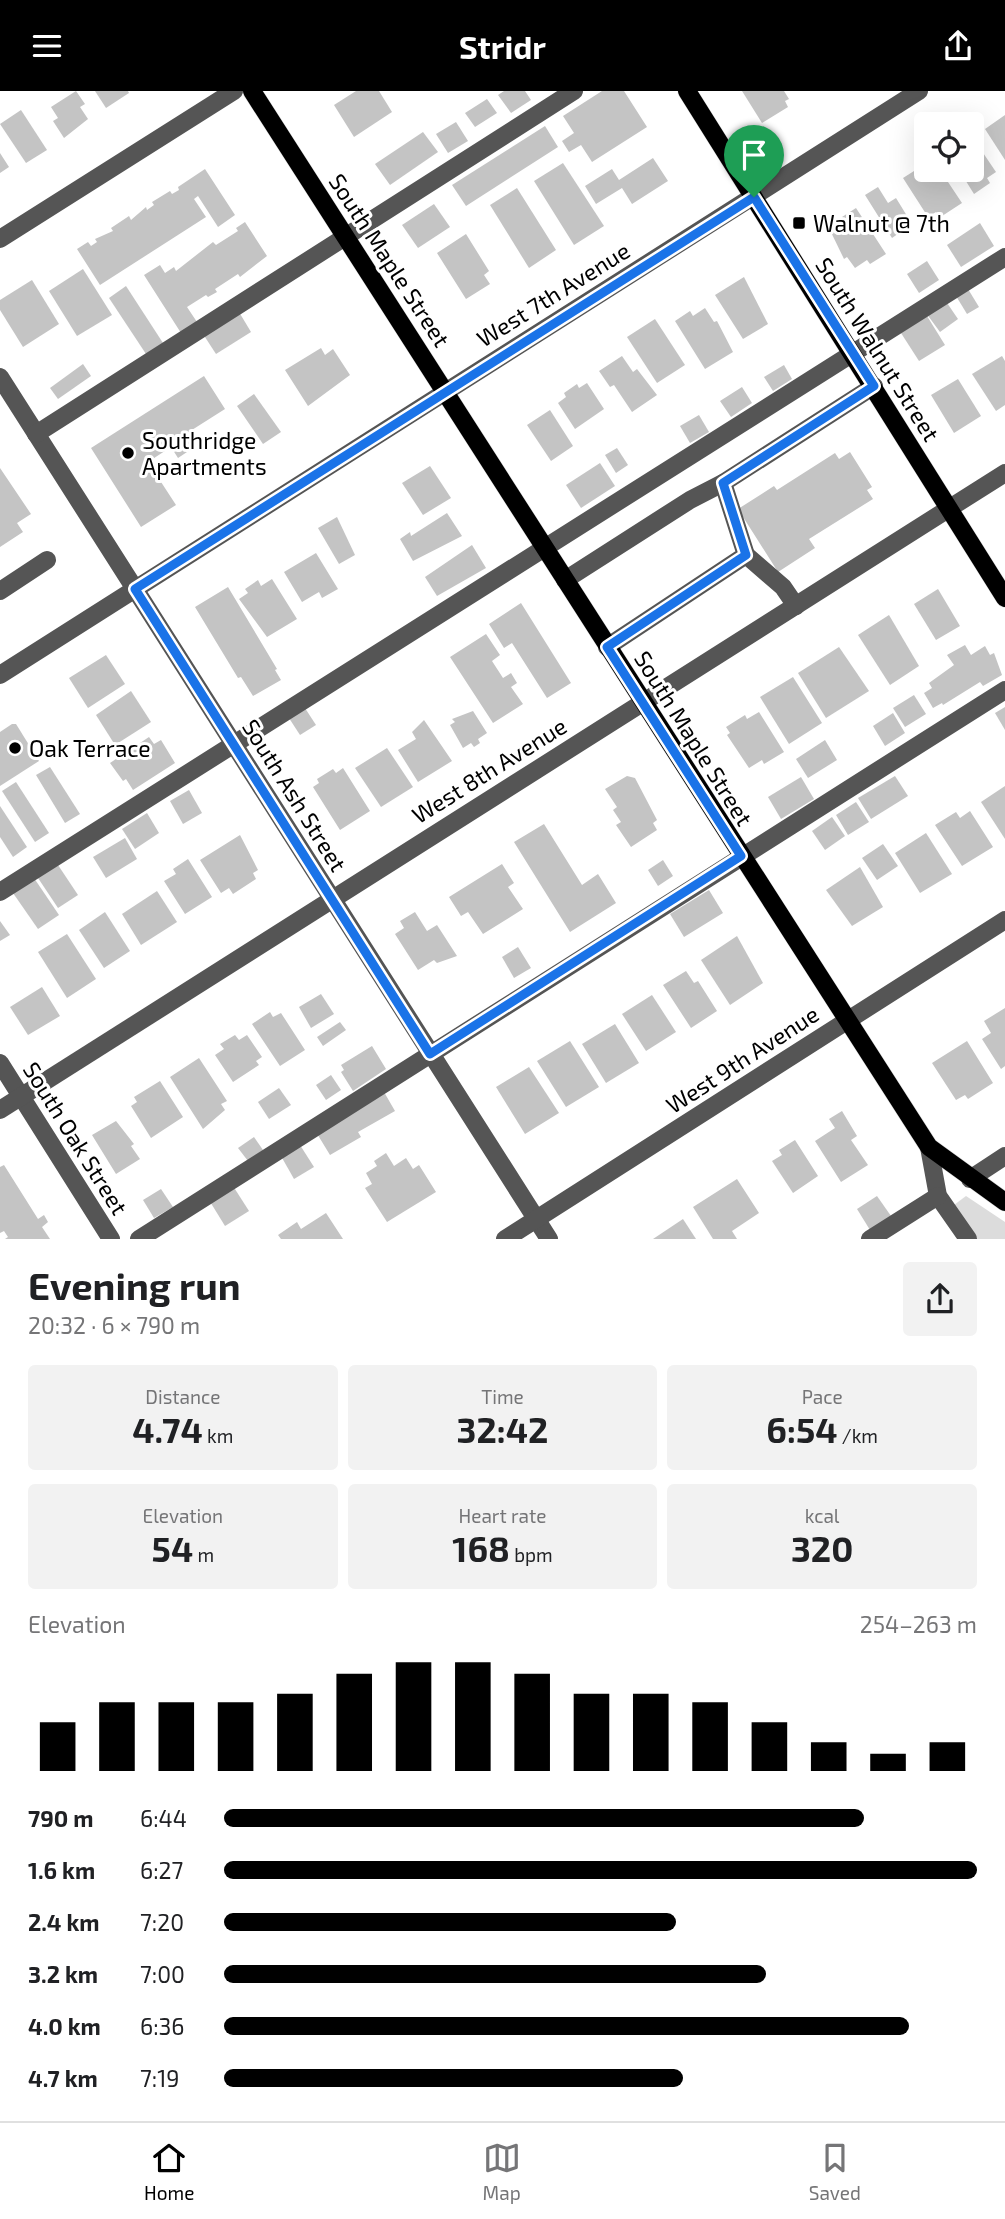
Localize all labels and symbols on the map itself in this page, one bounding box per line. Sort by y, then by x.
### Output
pin [724,125,784,197]
street label: South Maple Street [324,168,457,352]
place label: Walnut @ 7th [813,209,950,237]
marker: Walnut @ 7th [791,215,807,231]
street label: West 7th Avenue [471,236,635,352]
street label: South Walnut Street [810,252,946,446]
place label: Southridge Apartments [142,426,267,480]
marker: Southridge Apartments [120,445,136,461]
street label: South Maple Street [629,645,759,831]
street label: West 8th Avenue [407,711,571,829]
street label: South Ash Street [237,714,353,876]
place label: Oak Terrace [29,734,151,762]
marker: Oak Terrace [7,740,23,756]
street label: West 9th Avenue [660,999,824,1119]
street label: South Oak Street [18,1056,134,1220]

